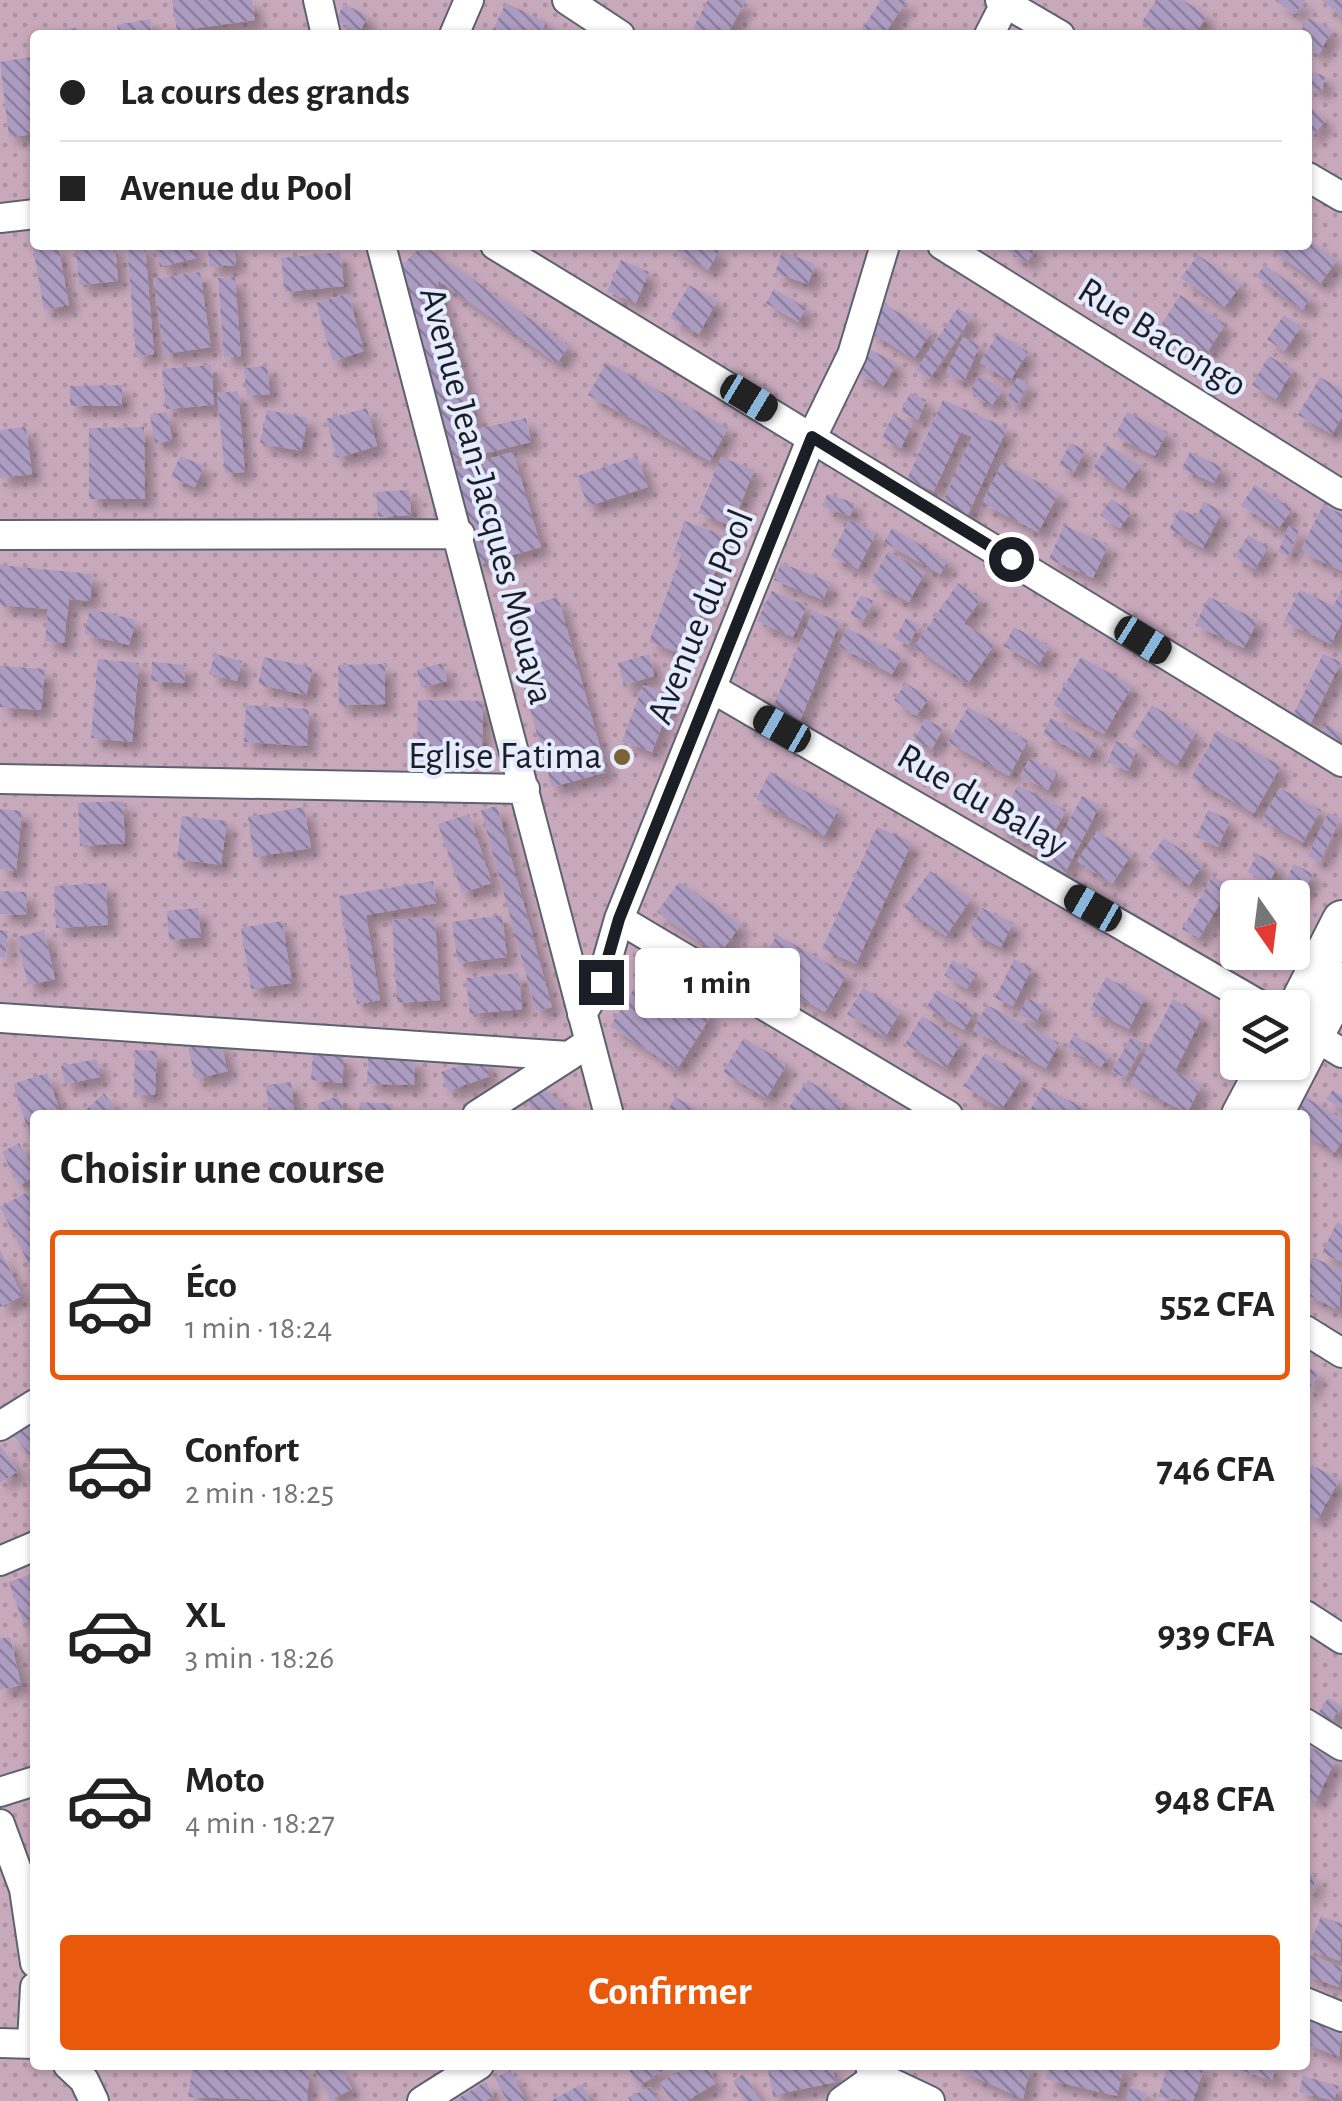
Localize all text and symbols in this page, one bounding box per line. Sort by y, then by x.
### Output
text: La cours des grands [120,74,410,112]
text: Avenue du Pool [120,170,353,208]
street label: Rue Bacongo [1071,271,1253,405]
street label: Avenue Jean-Jacques Mouaya [412,283,560,709]
car [716,370,782,426]
street label: Avenue du Pool [641,505,761,729]
route start [989,537,1034,582]
car [1110,611,1176,669]
car [749,701,815,757]
street label: Rue du Balay [890,737,1074,865]
place label: Eglise Fatima [408,738,602,776]
marker: Eglise Fatima [611,746,633,768]
car [1060,880,1126,936]
north arrow [1220,880,1310,970]
map controls [1220,880,1310,1080]
callout: 1 min [636,947,801,1017]
route end [579,960,624,1005]
text: 1 min [684,967,751,999]
button: layers [1220,990,1310,1080]
text: Choisir une course [60,1147,385,1192]
icon: car [65,1260,155,1350]
text: Éco [185,1267,237,1305]
text: 552 CFA [1160,1286,1275,1324]
text: 1 min · 18:24 [185,1312,333,1344]
icon: car [65,1425,155,1515]
text: Confort [185,1432,299,1470]
text: 746 CFA [1157,1451,1275,1489]
text: 2 min · 18:25 [185,1477,334,1509]
icon: car [65,1590,155,1680]
text: XL [185,1597,225,1635]
text: 939 CFA [1157,1616,1275,1654]
text: 3 min · 18:26 [185,1642,334,1674]
icon: car [65,1755,155,1845]
text: Moto [185,1762,265,1800]
text: 948 CFA [1154,1781,1275,1819]
text: 4 min · 18:27 [185,1807,335,1839]
button: Confirmer [60,1935,1280,2050]

